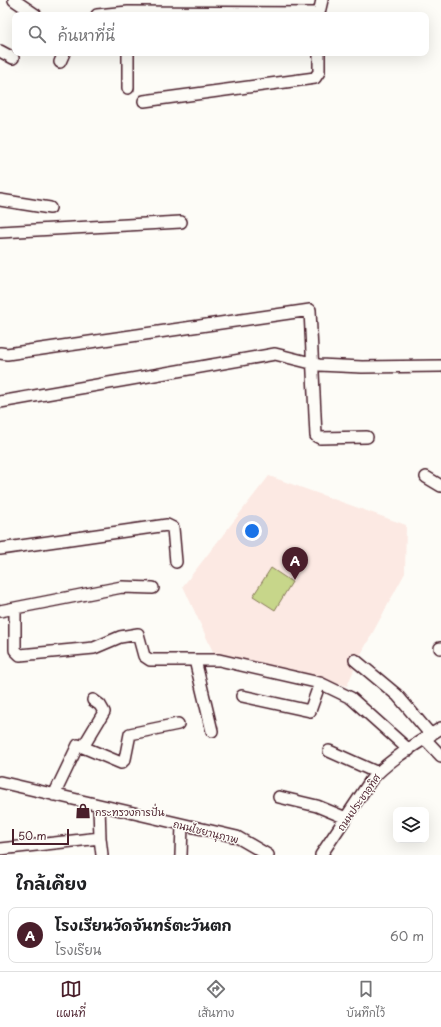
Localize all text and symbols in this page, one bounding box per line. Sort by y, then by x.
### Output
search box [12,12,429,56]
icon: search [26,23,48,45]
text: ค้นหาที่นี่ [58,23,115,46]
your location [242,521,262,541]
pin: A [282,547,308,580]
street label: ถนนประชาอุทิศ [333,770,385,835]
shop icon: กระทรวงการปั่น [74,802,92,820]
place label: กระทรวงการปั่น [95,803,165,819]
map controls [393,807,429,843]
button: layers [393,807,429,843]
street label: ถนนไชยานุภาพ [171,816,240,848]
scale bar [12,827,69,846]
text: 50 m [18,827,47,844]
text: ใกล้เคียง [16,870,87,896]
text: โรงเรียนวัดจันทร์ตะวันตก [55,913,232,936]
text: A [25,926,35,945]
text: 60 m [390,926,424,945]
text: โรงเรียน [55,940,101,959]
tab: แผนที่ [56,978,86,1021]
tab: เส้นทาง [198,978,234,1021]
tab: บันทึกไว้ [346,978,385,1021]

